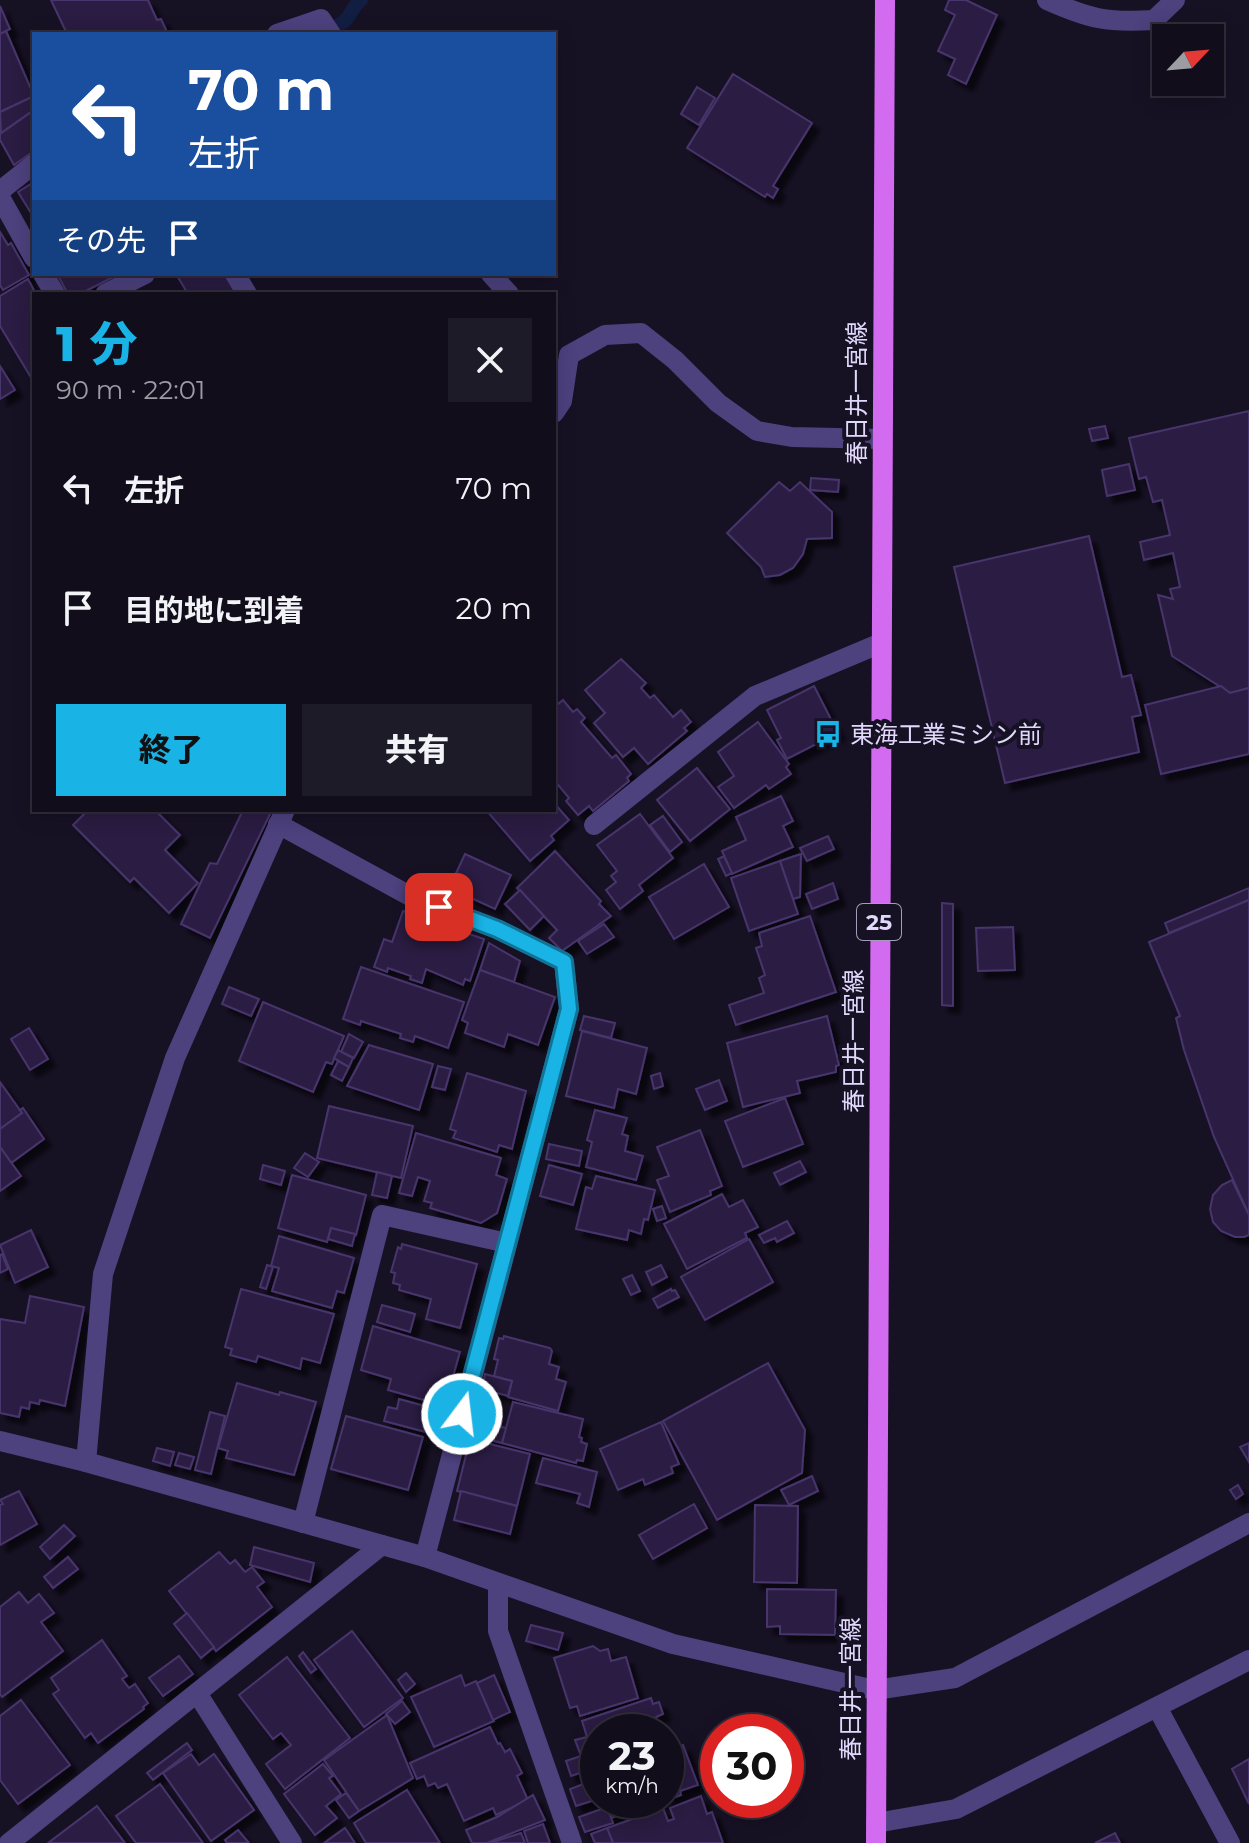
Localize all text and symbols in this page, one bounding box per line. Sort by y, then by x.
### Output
north arrow [1152,24,1224,96]
map controls [1152,24,1224,96]
text: 70 m [188,56,334,124]
icon: left [56,64,160,168]
text: 左折 [188,131,260,175]
icon: arrive [162,216,206,260]
text: その先 [56,222,146,259]
text: 1 分 [56,315,137,373]
button: close [448,318,532,402]
street label: 春日井一宮線 [842,321,871,465]
text: 90 m · 22:01 [56,374,205,406]
icon: left [56,466,100,510]
text: 70 m [455,470,532,507]
text: 左折 [124,472,184,509]
icon: arrive [56,586,100,630]
text: 20 m [455,590,532,627]
text: 目的地に到着 [124,592,304,629]
button: 終了 [56,704,286,796]
button: 共有 [302,704,532,796]
bus stop icon: 東海工業ミシン前 [813,719,843,749]
place label: 東海工業ミシン前 [850,720,1042,749]
pin [405,873,473,941]
icon: arrive [417,885,461,929]
road number: 25 [857,904,901,940]
street label: 春日井一宮線 [839,969,868,1113]
position arrow [420,1372,504,1456]
street label: 春日井一宮線 [836,1617,865,1761]
speed limit sign: 30 [700,1714,804,1818]
text: 23 [608,1731,656,1780]
text: km/h [605,1774,659,1798]

